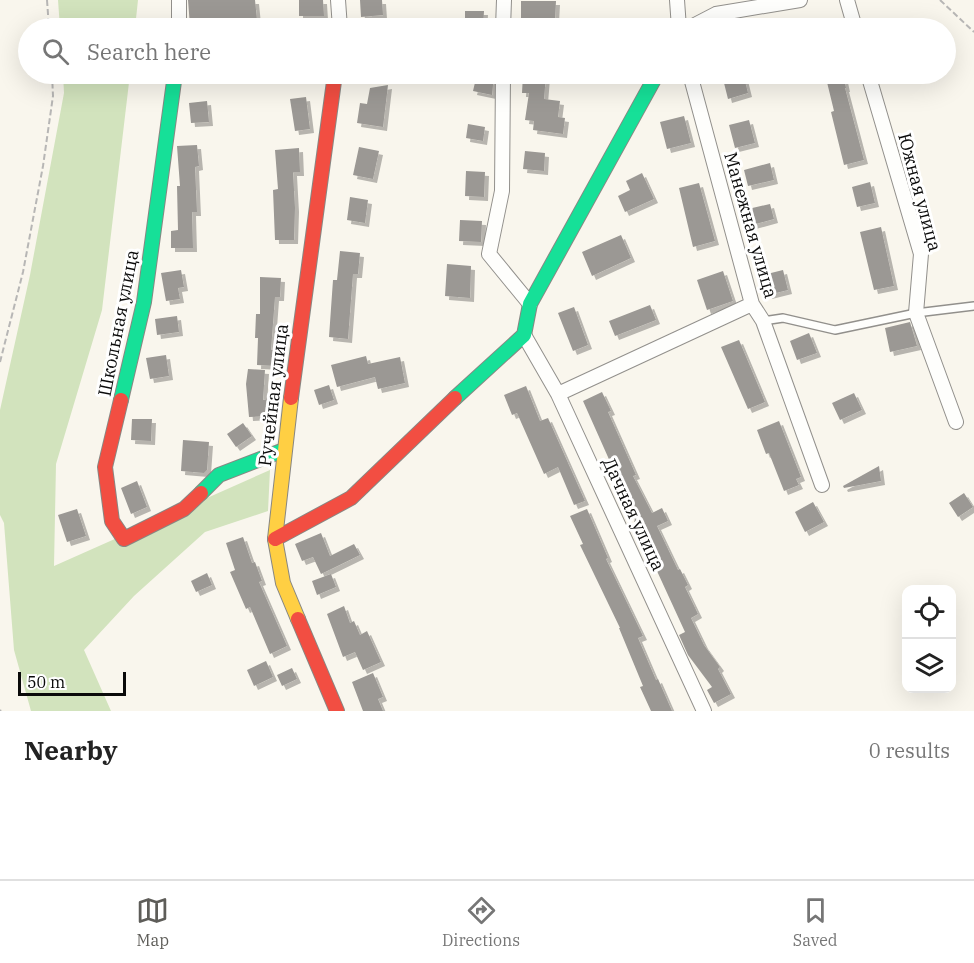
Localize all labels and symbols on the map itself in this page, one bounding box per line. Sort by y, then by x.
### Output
street label: Южная улица [893,130,947,254]
street label: Манежная улица [719,149,783,301]
street label: Школьная улица [93,248,144,398]
street label: Ручейная улица [253,322,293,468]
street label: Дачная улица [598,454,670,574]
scale bar [18,669,126,696]

